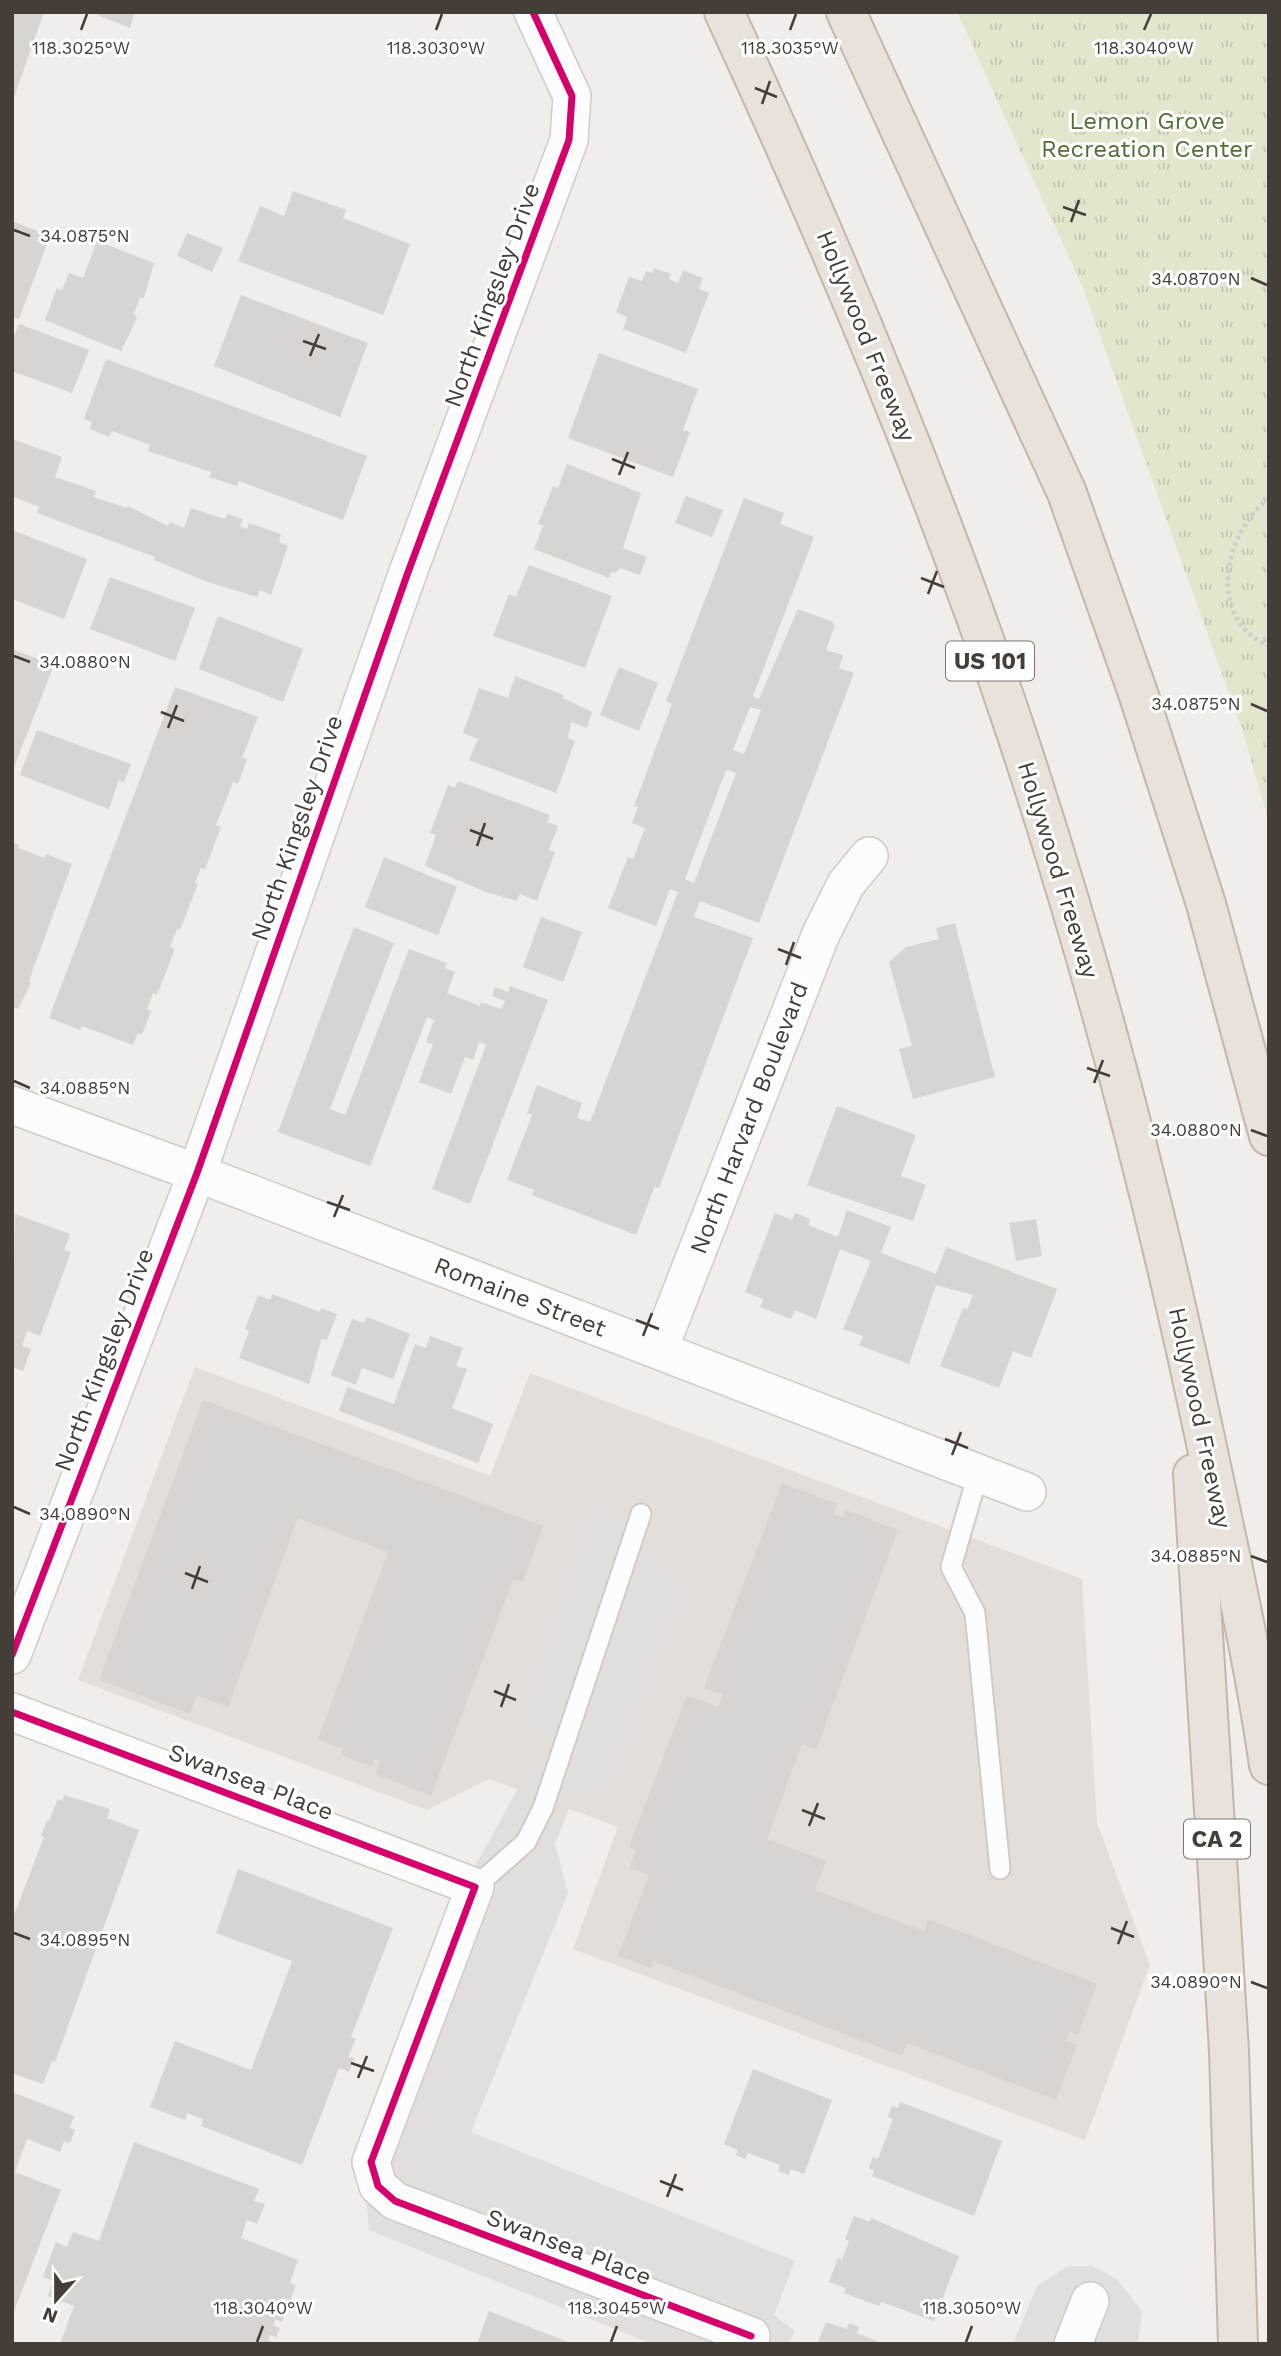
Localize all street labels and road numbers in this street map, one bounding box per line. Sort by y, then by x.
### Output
street label: North Kingsley Drive [438,179,546,411]
street label: Hollywood Freeway [811,226,921,446]
road number: US 101 [946,642,1034,680]
street label: North Kingsley Drive [245,712,349,944]
street label: Hollywood Freeway [1012,758,1105,983]
street label: North Harvard Boulevard [684,978,814,1258]
street label: North Kingsley Drive [49,1245,159,1475]
street label: Romaine Street [430,1251,610,1343]
street label: Hollywood Freeway [1163,1305,1237,1532]
street label: Swansea Place [165,1738,337,1826]
road number: CA 2 [1184,1820,1250,1858]
street label: Swansea Place [483,2203,655,2291]

